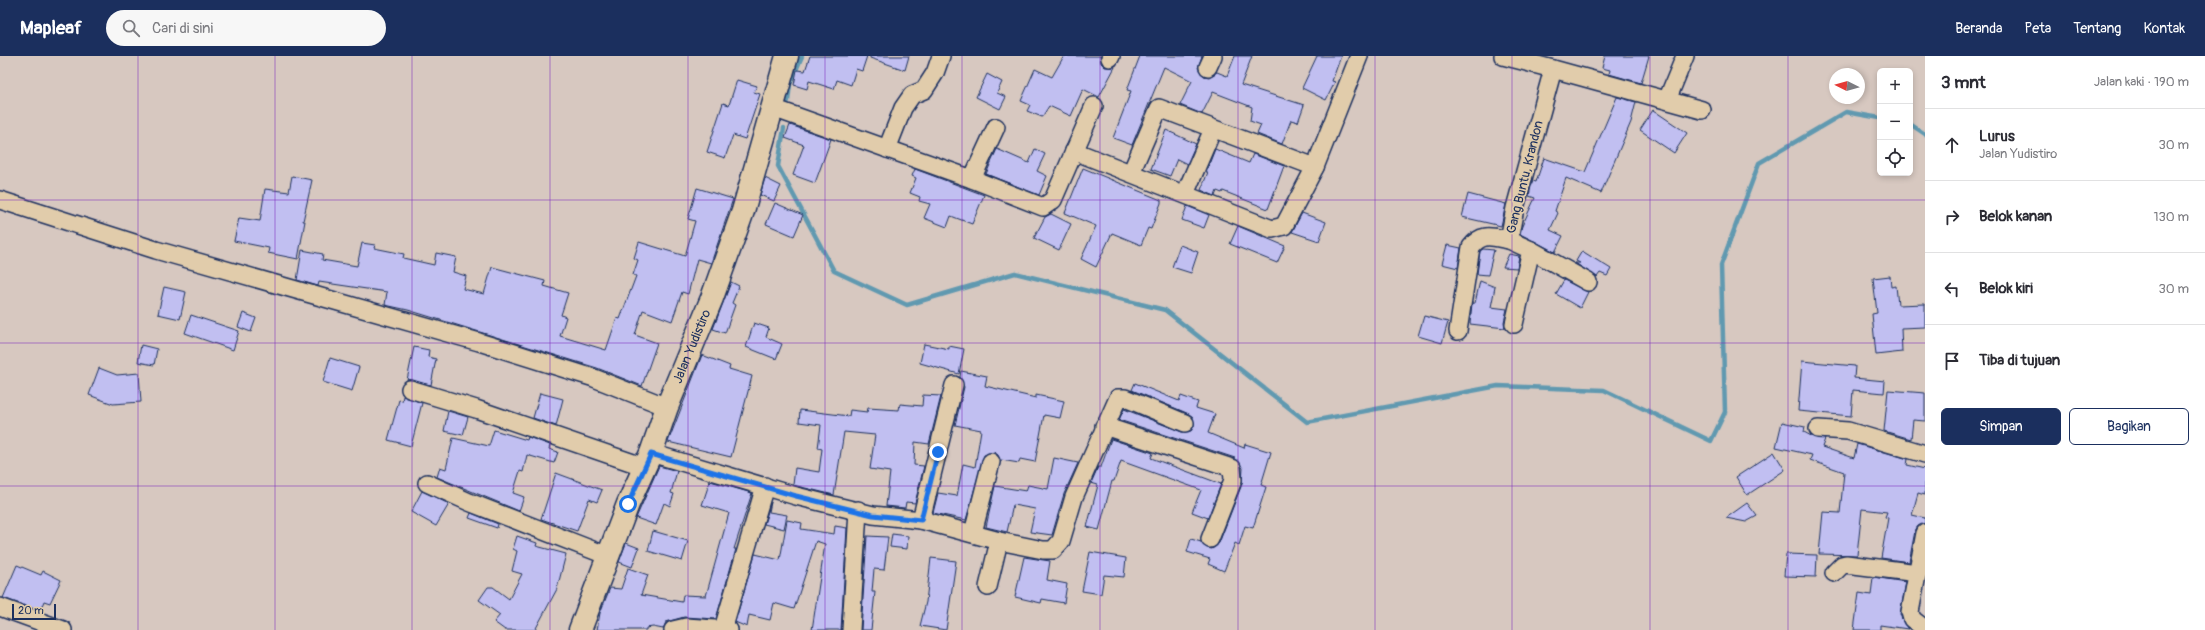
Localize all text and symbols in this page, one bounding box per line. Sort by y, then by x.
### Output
search box [106,10,386,46]
text: Mapleaf [20,16,82,40]
icon: search [120,17,142,39]
text: Cari di sini [152,19,213,38]
text: Beranda [1955,20,2003,37]
text: Peta [2025,20,2051,37]
text: Tentang [2073,20,2121,37]
text: Kontak [2143,20,2185,37]
north arrow [1829,68,1865,104]
map controls [1877,68,1913,176]
button: + [1877,68,1913,104]
text: 3 mnt [1941,72,1986,93]
text: Jalan kaki · 190 m [2094,74,2189,90]
button: − [1877,104,1913,140]
street label: Gang Buntu, Krandon [1503,119,1547,235]
text: Lurus [1979,127,2015,146]
icon: ahead [1941,134,1963,156]
text: 30 m [2159,137,2189,153]
button: locate [1877,140,1913,176]
text: Jalan Yudistiro [1979,146,2057,162]
icon: right [1941,206,1963,228]
text: Belok kanan [1979,207,2052,226]
text: 130 m [2153,209,2189,225]
icon: left [1941,278,1963,300]
text: Belok kiri [1979,279,2033,298]
text: 30 m [2159,281,2189,297]
street label: Jalan Yudistiro [670,307,714,386]
icon: arrive [1941,350,1963,372]
text: Tiba di tujuan [1979,351,2060,370]
button: Simpan [1941,408,2061,445]
button: Bagikan [2069,408,2189,445]
route end [929,443,947,461]
route start [619,495,637,513]
scale bar [12,602,56,621]
text: 20 m [18,604,44,617]

